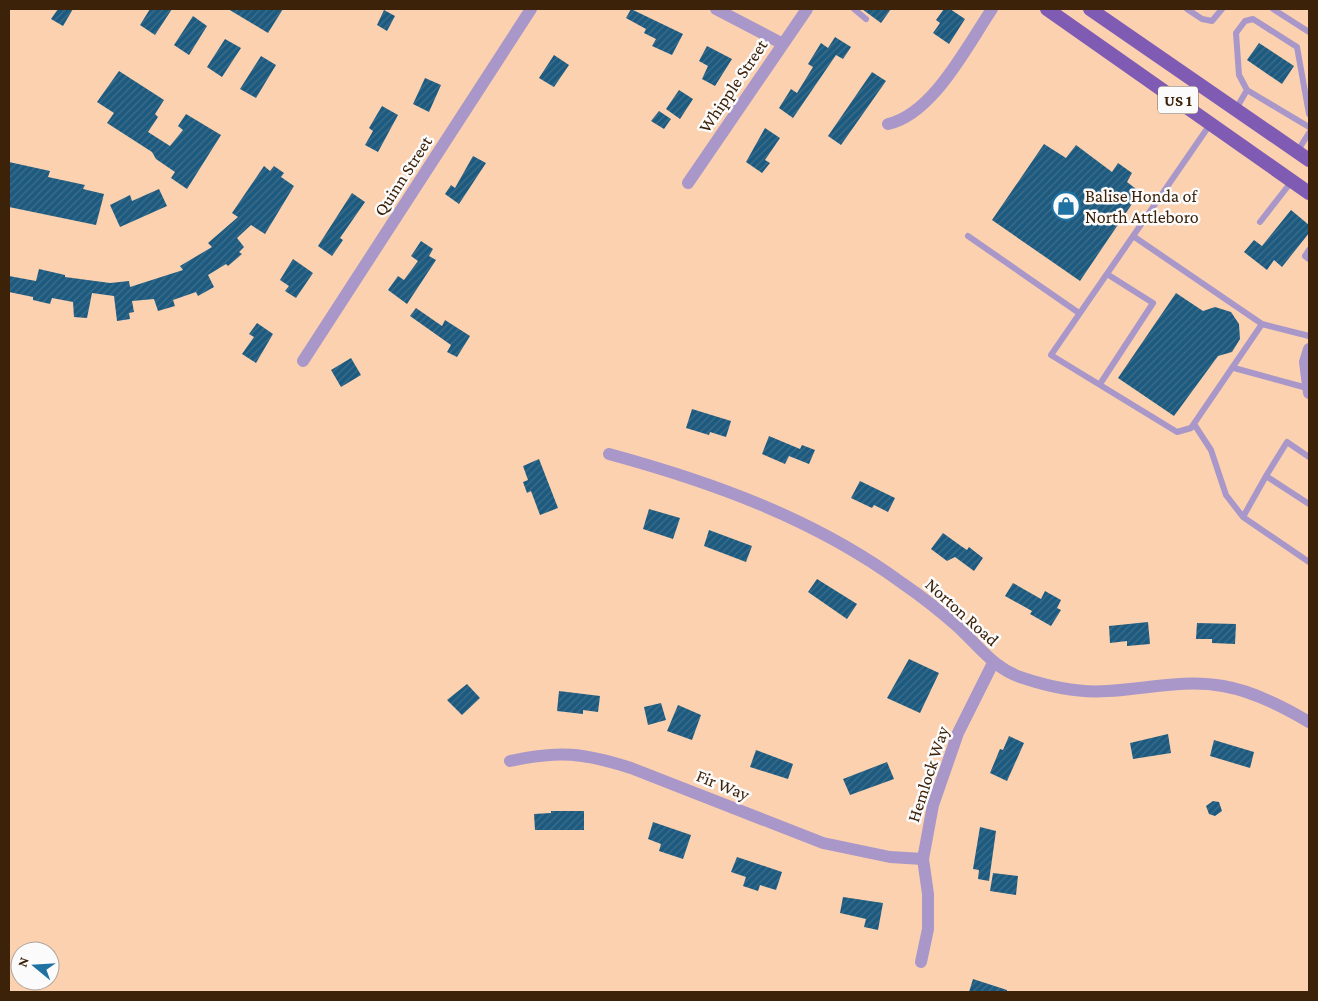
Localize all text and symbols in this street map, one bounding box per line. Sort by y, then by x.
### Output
street label: Whipple Street [695,35,772,136]
road number: US 1 [1158,86,1198,114]
street label: Quinn Street [370,131,437,220]
place label: Balise Honda of North Attleboro [1085,186,1199,227]
shop icon: Balise Honda of North Attleboro [1051,191,1081,221]
street label: Norton Road [921,574,1003,650]
street label: Hemlock Way [903,723,953,824]
street label: Fir Way [694,765,753,805]
north arrow [10,941,60,991]
text: N [14,955,32,969]

